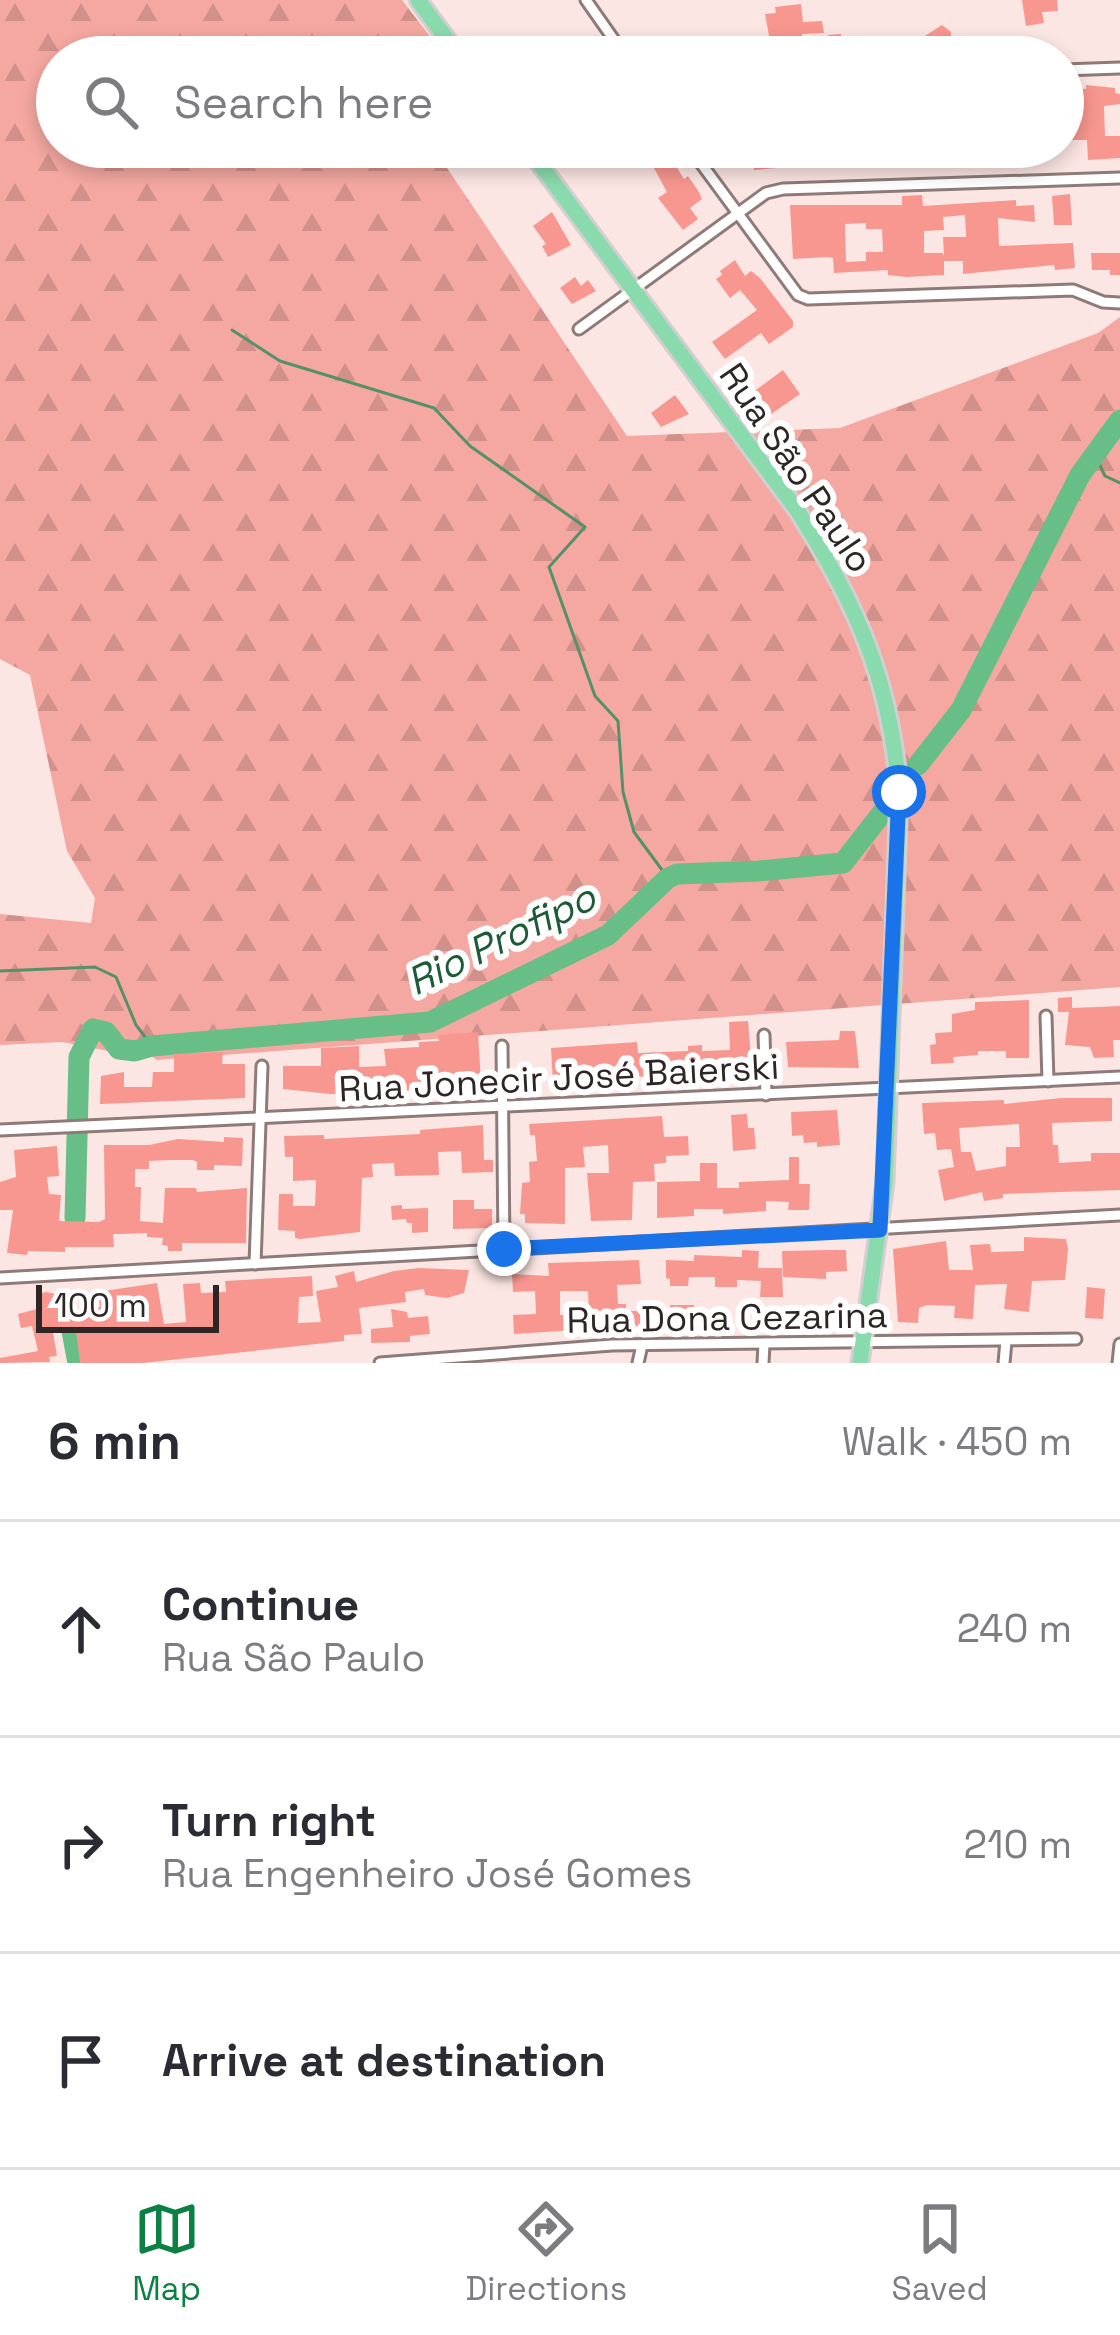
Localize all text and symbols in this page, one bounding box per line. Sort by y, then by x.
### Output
search box [36,36,1084,168]
icon: search [78,69,144,135]
text: Search here [174,74,433,131]
street label: Rua São Paulo [709,354,883,582]
route start [872,765,926,819]
water label: Rio Profipo [399,872,604,1006]
street label: Rua Jonecir José Baierski [338,1043,780,1113]
route end [477,1222,531,1276]
scale bar [36,1279,219,1332]
text: 100 m [54,1285,147,1327]
street label: Rua Dona Cezarina [566,1292,888,1344]
text: 6 min [48,1409,181,1474]
text: Walk · 450 m [842,1417,1072,1466]
text: Continue [162,1576,359,1633]
icon: ahead [48,1596,114,1662]
text: 240 m [957,1604,1072,1653]
text: Rua São Paulo [162,1633,425,1682]
text: Turn right [162,1792,376,1849]
icon: right [48,1812,114,1878]
text: 210 m [964,1820,1072,1869]
text: Rua Engenheiro José Gomes [162,1849,692,1898]
icon: arrive [48,2028,114,2094]
text: Arrive at destination [162,2032,606,2089]
tab: Map [132,2196,201,2310]
tab: Directions [465,2196,627,2310]
tab: Saved [892,2196,988,2310]

